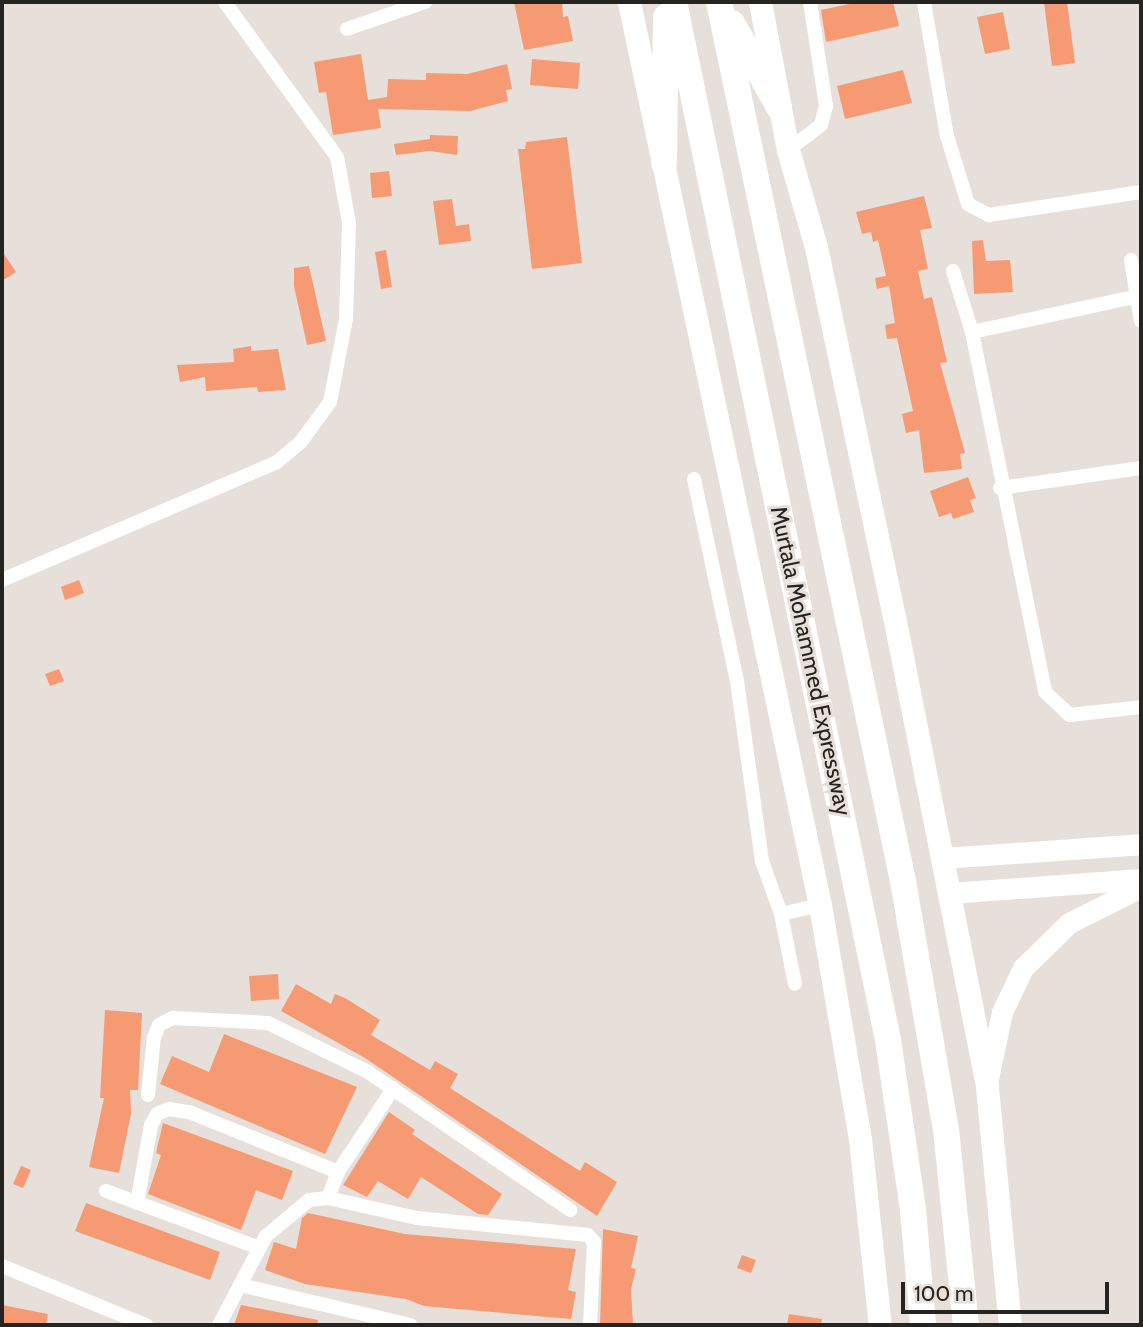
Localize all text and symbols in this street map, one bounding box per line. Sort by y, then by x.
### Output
street label: Murtala Mohammed Expressway [765,504,857,818]
scale bar [905,1268,1113,1312]
text: 100 m [914,1281,973,1306]

